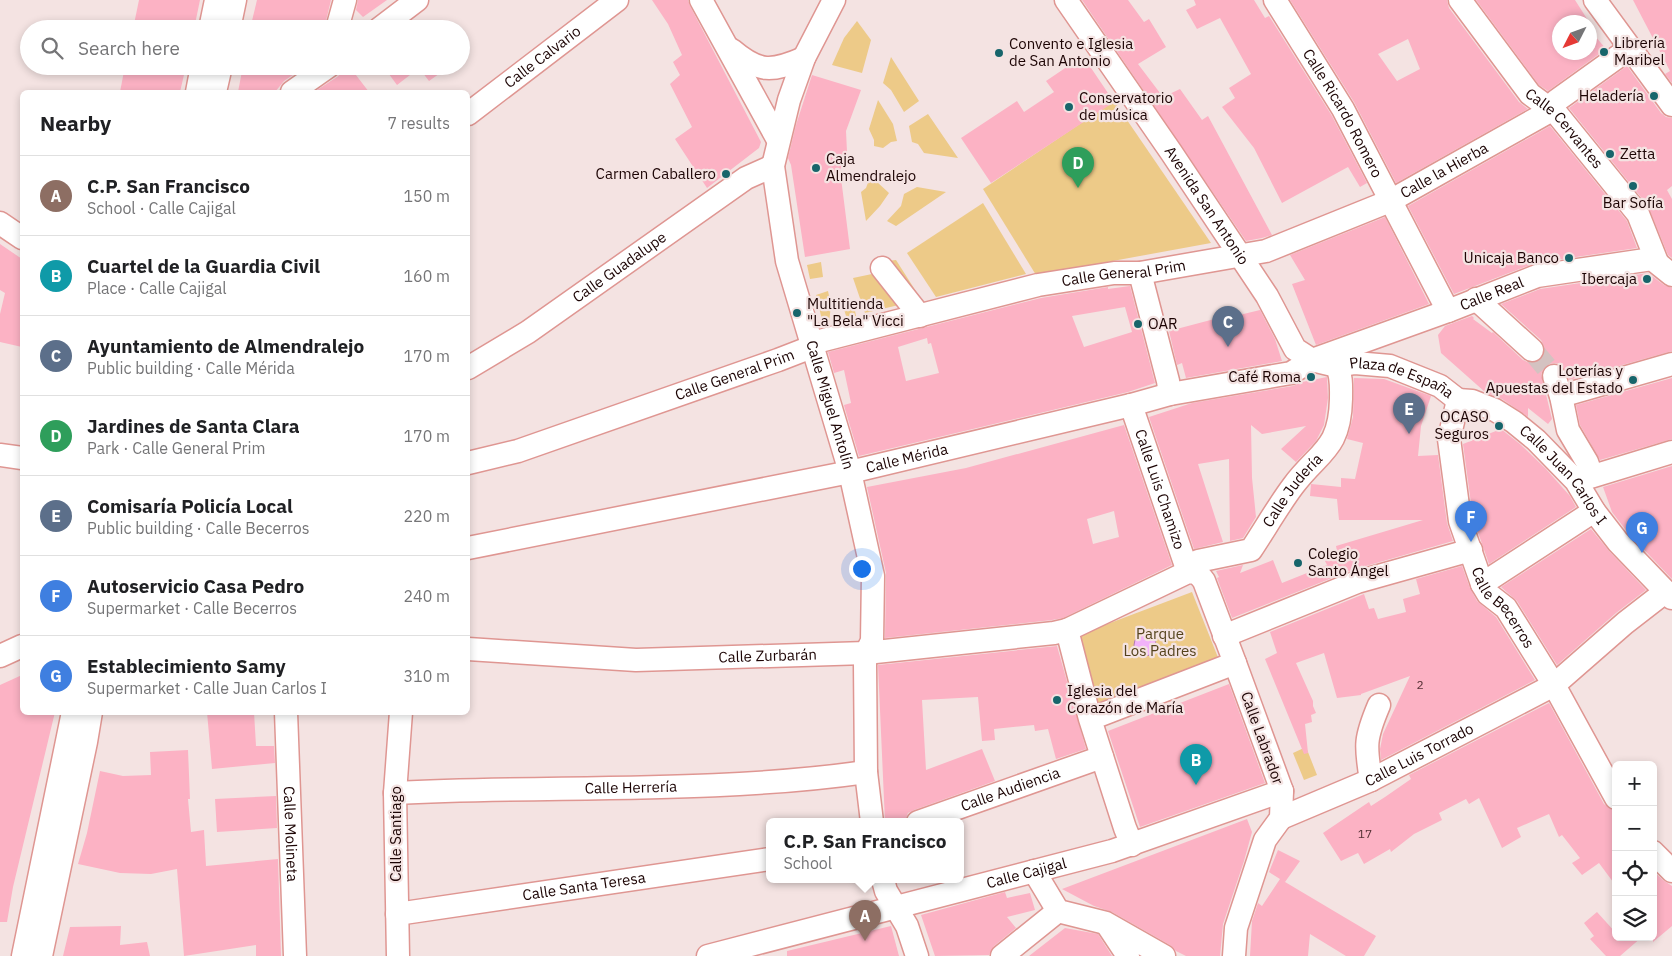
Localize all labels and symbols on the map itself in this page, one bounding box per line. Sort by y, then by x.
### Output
north arrow [1552,15,1597,60]
street label: Calle Calvario [500,21,584,92]
place label: Librería Maribel [1614,33,1665,69]
place label: Convento e Iglesia de San Antonio [1009,34,1133,70]
street label: Calle Ricardo Romero [1299,45,1387,181]
marker: Librería Maribel [1598,46,1610,58]
marker: Convento e Iglesia de San Antonio [993,47,1005,59]
street label: Calle Cervantes [1522,84,1607,172]
place label: Heladería [1579,86,1644,105]
place label: Conservatorio de música [1079,88,1173,124]
marker: Heladería [1648,90,1660,102]
marker: Conservatorio de música [1063,101,1075,113]
street label: Calle la Hierba [1397,138,1491,202]
street label: Avenida San Antonio [1161,142,1253,268]
place label: Zetta [1620,144,1655,163]
pin: D [1062,147,1094,188]
marker: Zetta [1604,148,1616,160]
place label: Caja Almendralejo [826,149,916,185]
marker: Caja Almendralejo [810,162,822,174]
place label: Carmen Caballero [596,164,716,183]
marker: Carmen Caballero [720,168,732,180]
marker: Bar Sofía [1627,180,1639,192]
place label: Bar Sofía [1603,193,1663,212]
street label: Calle Guadalupe [569,227,670,307]
place label: Unicaja Banco [1464,248,1559,267]
marker: Unicaja Banco [1563,252,1575,264]
street label: Calle General Prim [1060,255,1187,290]
place label: Ibercaja [1581,269,1637,288]
street label: Calle Real [1457,272,1526,314]
marker: Ibercaja [1641,273,1653,285]
place label: Multitienda "La Bela" Vicci [807,294,904,330]
pin: C [1212,306,1244,347]
marker: Multitienda "La Bela" Vicci [791,307,803,319]
place label: OAR [1148,314,1178,333]
marker: OAR [1132,318,1144,330]
street label: Calle Miguel Antolín [802,338,859,472]
street label: Calle General Prim [672,345,797,404]
street label: Plaza de España [1345,358,1455,408]
place label: Loterías y Apuestas del Estado [1486,361,1624,397]
place label: Café Roma [1228,367,1301,386]
marker: Café Roma [1305,371,1317,383]
marker: Loterías y Apuestas del Estado [1627,374,1639,386]
pin: E [1393,393,1425,434]
place label: OCASO Seguros [1435,407,1489,443]
marker: OCASO Seguros [1493,420,1505,432]
street label: Calle Juan Carlos I [1516,421,1611,528]
street label: Calle Luis Chamizo [1131,426,1190,552]
street label: Calle Mérida [864,439,950,477]
street label: Calle Judería [1258,449,1326,531]
pin: F [1455,501,1487,542]
pin: G [1626,512,1658,553]
place label: Colegio Santo Ángel [1308,544,1389,580]
your location [849,556,875,582]
marker: Colegio Santo Ángel [1292,557,1304,569]
street label: Calle Becerros [1468,564,1539,652]
park label: Parque Los Padres [1123,624,1197,660]
street label: Calle Zurbarán [718,644,817,666]
house number: 2 [1416,677,1424,692]
place label: Iglesia del Corazón de María [1067,681,1183,717]
street label: Calle Labrador [1237,689,1288,787]
marker: Iglesia del Corazón de María [1051,694,1063,706]
street label: Calle Luis Torrado [1362,718,1477,790]
pin: B [1180,744,1212,785]
street label: Calle Audiencia [958,763,1062,815]
street label: Calle Herrería [585,777,677,797]
street label: Calle Molineta [280,786,302,882]
street label: Calle Santiago [386,786,405,882]
house number: 17 [1358,826,1372,841]
street label: Calle Cajigal [984,853,1068,892]
street label: Calle Santa Teresa [521,867,647,904]
pin: A [849,900,881,941]

